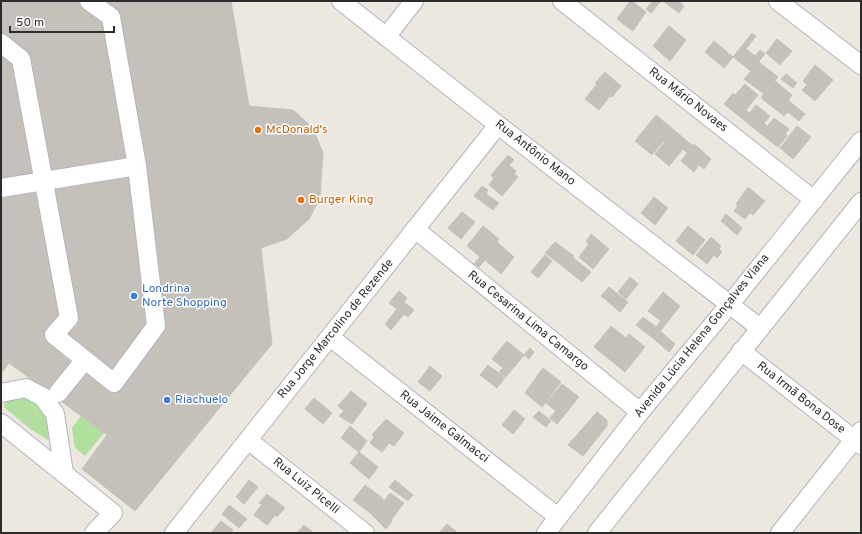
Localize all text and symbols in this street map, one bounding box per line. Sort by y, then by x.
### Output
scale bar [10,8,114,34]
text: 50 m [16,15,44,31]
street label: Rua Mário Novaes [645,64,731,136]
street label: Rua Antônio Mano [491,117,579,190]
place label: McDonald's [266,122,328,138]
marker: McDonald's [253,125,263,135]
place label: Burger King [309,192,374,208]
marker: Burger King [296,195,306,205]
street label: Avenida Lúcia Helena Gonçalves Viana [631,251,773,421]
street label: Rua Jorge Marcolino de Rezende [275,256,397,402]
street label: Rua Cesarina Lima Camargo [464,267,592,375]
place label: Londrina Norte Shopping [142,281,227,311]
marker: Londrina Norte Shopping [129,291,139,301]
street label: Rua Irmã Bona Dose [753,358,849,438]
street label: Rua Jaime Galmacci [396,387,492,467]
place label: Riachuelo [175,392,229,408]
marker: Riachuelo [162,395,172,405]
street label: Rua Luiz Picelli [269,454,343,518]

